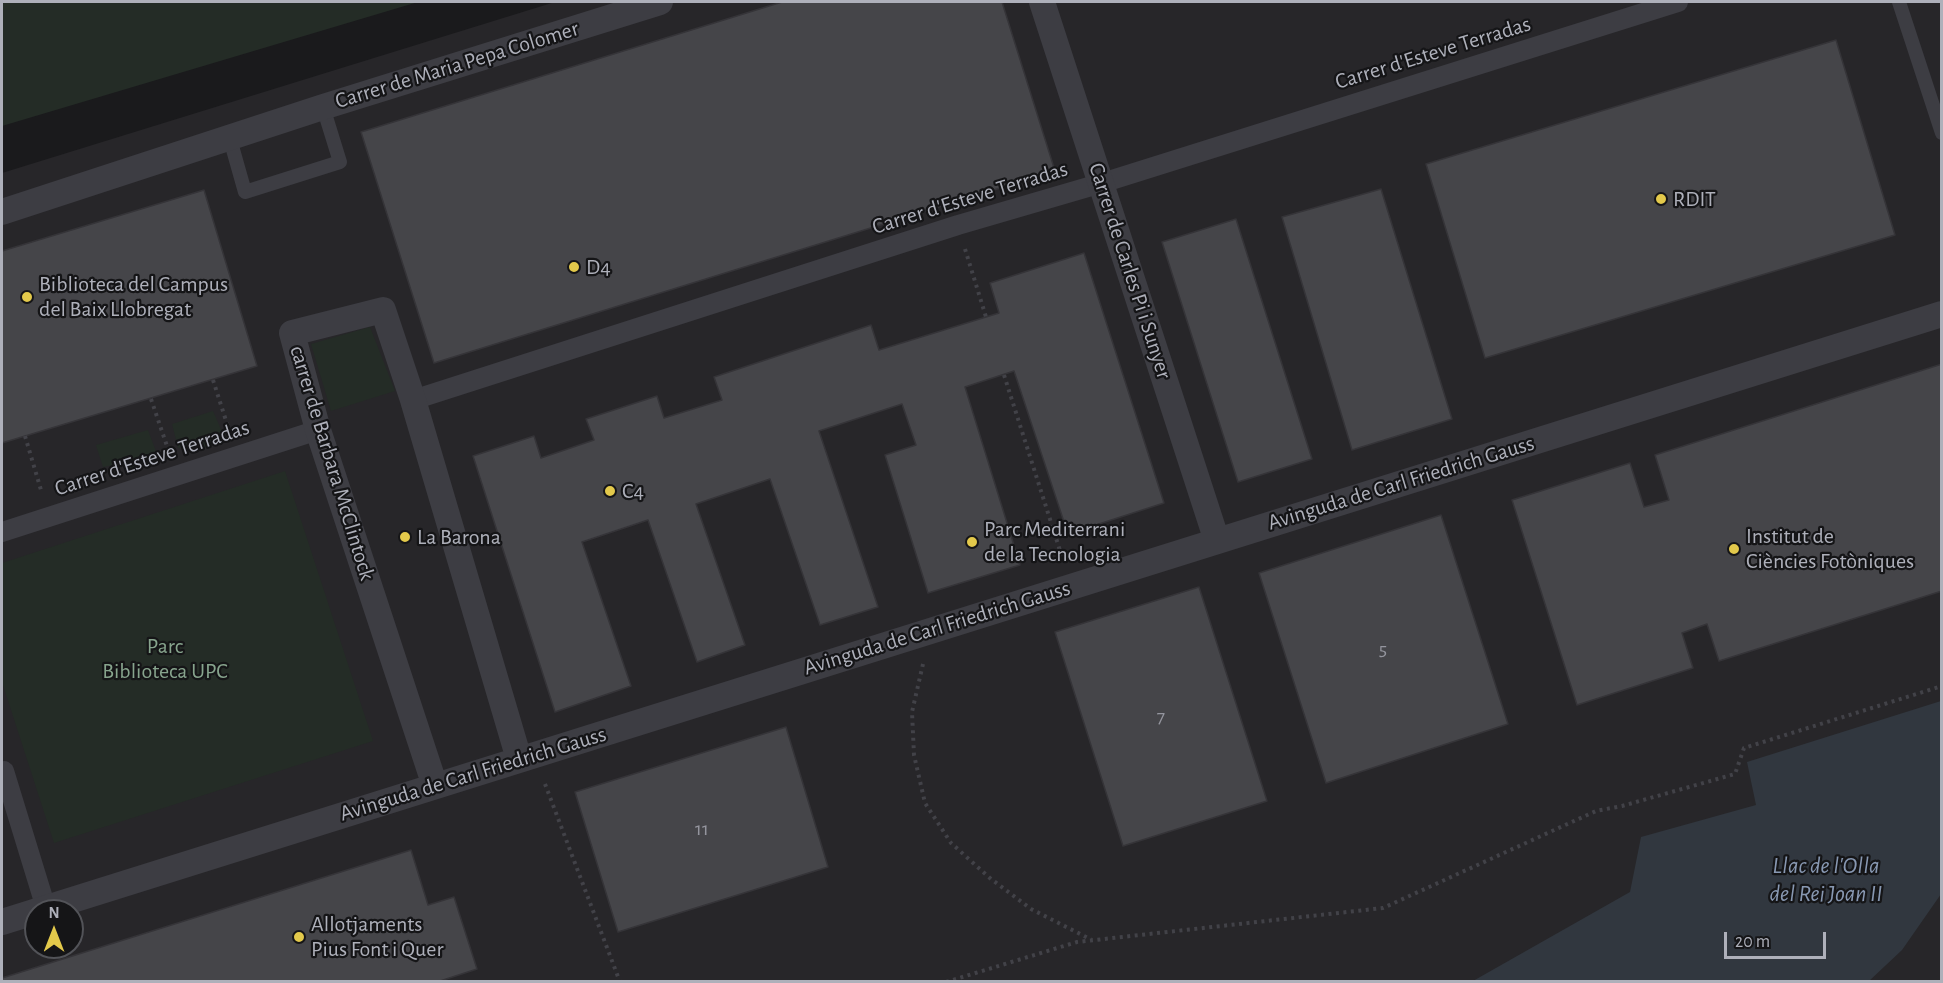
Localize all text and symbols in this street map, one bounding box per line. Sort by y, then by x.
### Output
street label: Carrer d'Esteve Terradas [1332,11,1534,95]
street label: Carrer de Maria Pepa Colomer [332,15,582,115]
street label: Carrer d'Esteve Terradas [869,156,1071,240]
street label: Carrer de Carles Pi i Sunyer [1083,160,1177,382]
place label: RDIT [1673,186,1716,212]
marker: RDIT [1654,192,1668,206]
place label: D4 [586,254,611,280]
marker: D4 [567,260,581,274]
place label: Biblioteca del Campus del Baix Llobregat [39,271,228,322]
marker: Biblioteca del Campus del Baix Llobregat [20,290,34,304]
street label: carrer de Barbara McClintock [284,342,380,584]
street label: Carrer d'Esteve Terradas [51,414,253,502]
street label: Avinguda de Carl Friedrich Gauss [1264,430,1538,536]
place label: C4 [622,478,644,504]
marker: C4 [603,484,617,498]
place label: Parc Mediterrani de la Tecnologia [984,516,1125,568]
place label: Institut de Ciències Fotòniques [1746,523,1914,574]
place label: La Barona [417,524,501,550]
marker: La Barona [398,530,412,544]
marker: Parc Mediterrani de la Tecnologia [965,535,979,549]
marker: Institut de Ciències Fotòniques [1727,542,1741,556]
street label: Avinguda de Carl Friedrich Gauss [800,575,1074,681]
park label: Parc Biblioteca UPC [102,633,228,684]
house number: 5 [1379,637,1387,661]
house number: 7 [1157,705,1165,729]
street label: Avinguda de Carl Friedrich Gauss [336,721,610,827]
house number: 11 [695,817,709,841]
water label: Llac de l'Olla del Rei Joan II [1769,852,1883,908]
north arrow [24,899,84,959]
text: N [48,905,60,921]
place label: Allotjaments Pius Font i Quer [311,911,444,962]
scale bar [1727,920,1829,958]
marker: Allotjaments Pius Font i Quer [292,930,306,944]
text: 20 m [1735,933,1770,951]

